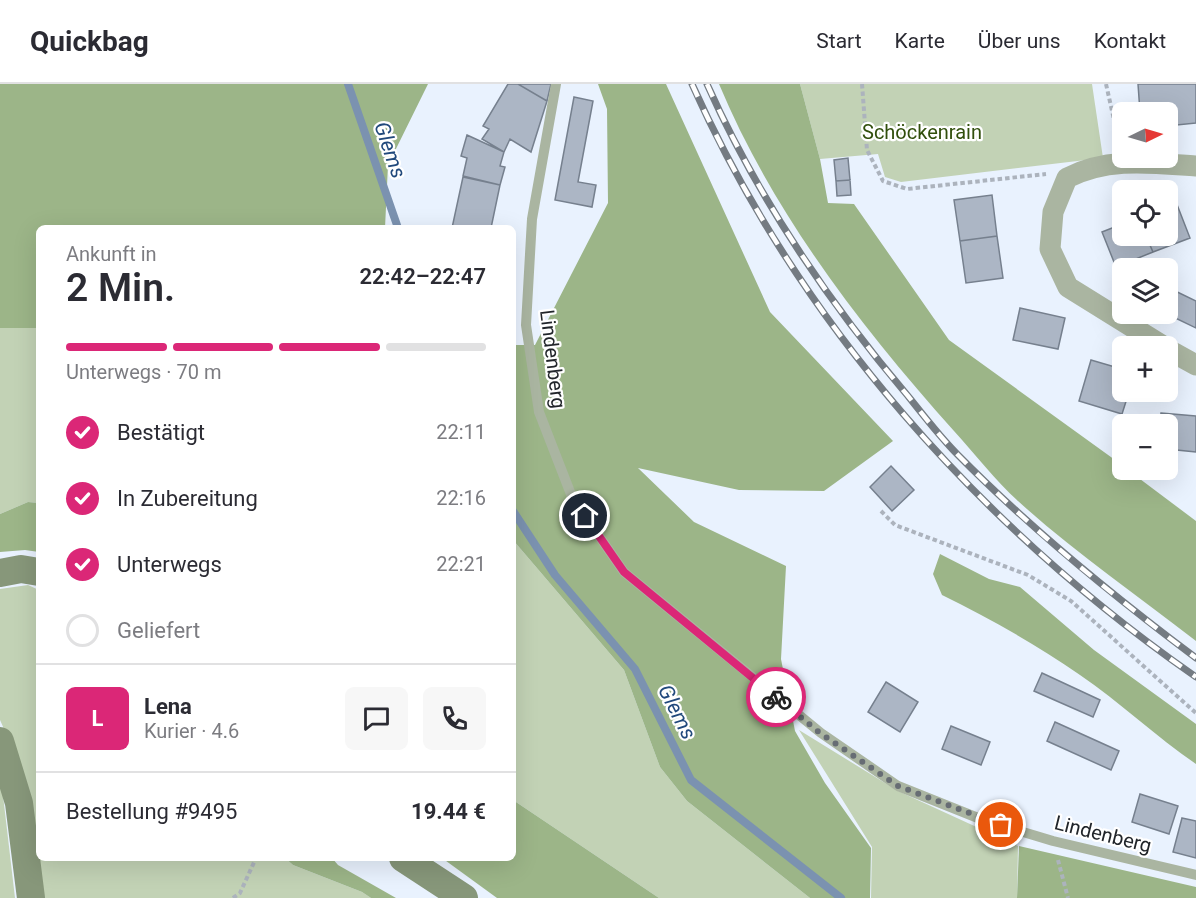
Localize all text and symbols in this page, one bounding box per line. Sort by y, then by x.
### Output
text: Quickbag [30,25,149,58]
text: Start [816,29,862,53]
text: Karte [895,29,945,53]
text: Über uns [978,29,1061,53]
text: Kontakt [1094,29,1166,53]
north arrow [1112,102,1178,168]
map controls [1112,102,1178,480]
water label: Glems [369,119,411,181]
park label: Schöckenrain [862,120,982,144]
button: locate [1112,180,1178,246]
text: Ankunft in [66,242,157,266]
button: layers [1112,258,1178,324]
text: 22:42–22:47 [359,264,486,289]
text: 2 Min. [66,265,175,311]
street label: Lindenberg [535,308,571,410]
button: + [1112,336,1178,402]
text: Unterwegs · 70 m [66,360,221,384]
button: − [1112,414,1178,480]
icon: check [66,416,99,449]
text: Bestätigt [117,420,205,445]
text: 22:11 [436,420,486,444]
icon: check [66,482,99,515]
text: In Zubereitung [117,486,258,511]
text: 22:16 [436,486,486,510]
pin [559,490,610,541]
icon: home [568,499,601,532]
icon: check [66,548,99,581]
text: Unterwegs [117,552,222,577]
text: 22:21 [436,552,486,576]
text: Geliefert [117,618,200,643]
courier [746,667,806,727]
water label: Glems [653,681,701,743]
icon: bike [760,681,793,714]
button: chat [345,687,408,750]
button: phone [423,687,486,750]
text: Lena [144,694,192,719]
text: L [92,706,103,731]
text: Kurier · 4.6 [144,719,239,743]
text: Bestellung #9495 [66,799,237,824]
text: 19.44 € [411,799,486,824]
pin [975,799,1026,850]
icon: bag [984,808,1017,841]
street label: Lindenberg [1052,810,1154,858]

